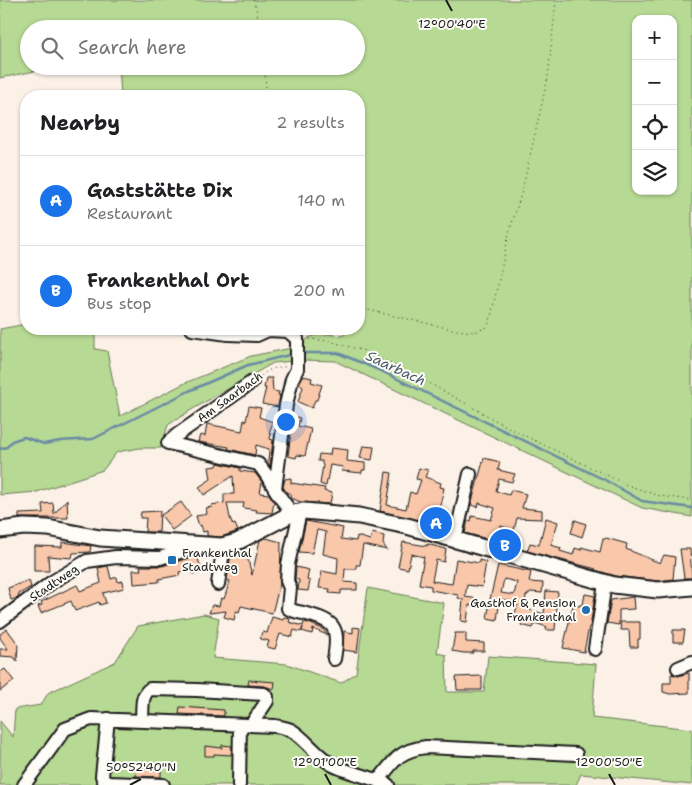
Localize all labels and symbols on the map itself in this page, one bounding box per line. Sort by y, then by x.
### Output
text: 12°00'40"E [418,16,486,32]
water label: Saarbach [363,346,429,390]
street label: Am Saarbach [194,368,266,426]
your location [273,409,299,435]
pin: A [420,504,452,542]
pin: B [489,526,521,564]
place label: Frankenthal Stadtweg [182,545,252,575]
marker: Frankenthal Stadtweg [166,554,178,566]
street label: Stadtweg [26,561,82,605]
place label: Gasthof & Pension Frankenthal [470,595,576,625]
marker: Gasthof & Pension Frankenthal [580,604,592,616]
text: 12°01'00"E [293,754,357,770]
text: 12°00'50"E [576,754,642,770]
text: 50°52'40"N [106,759,176,775]

